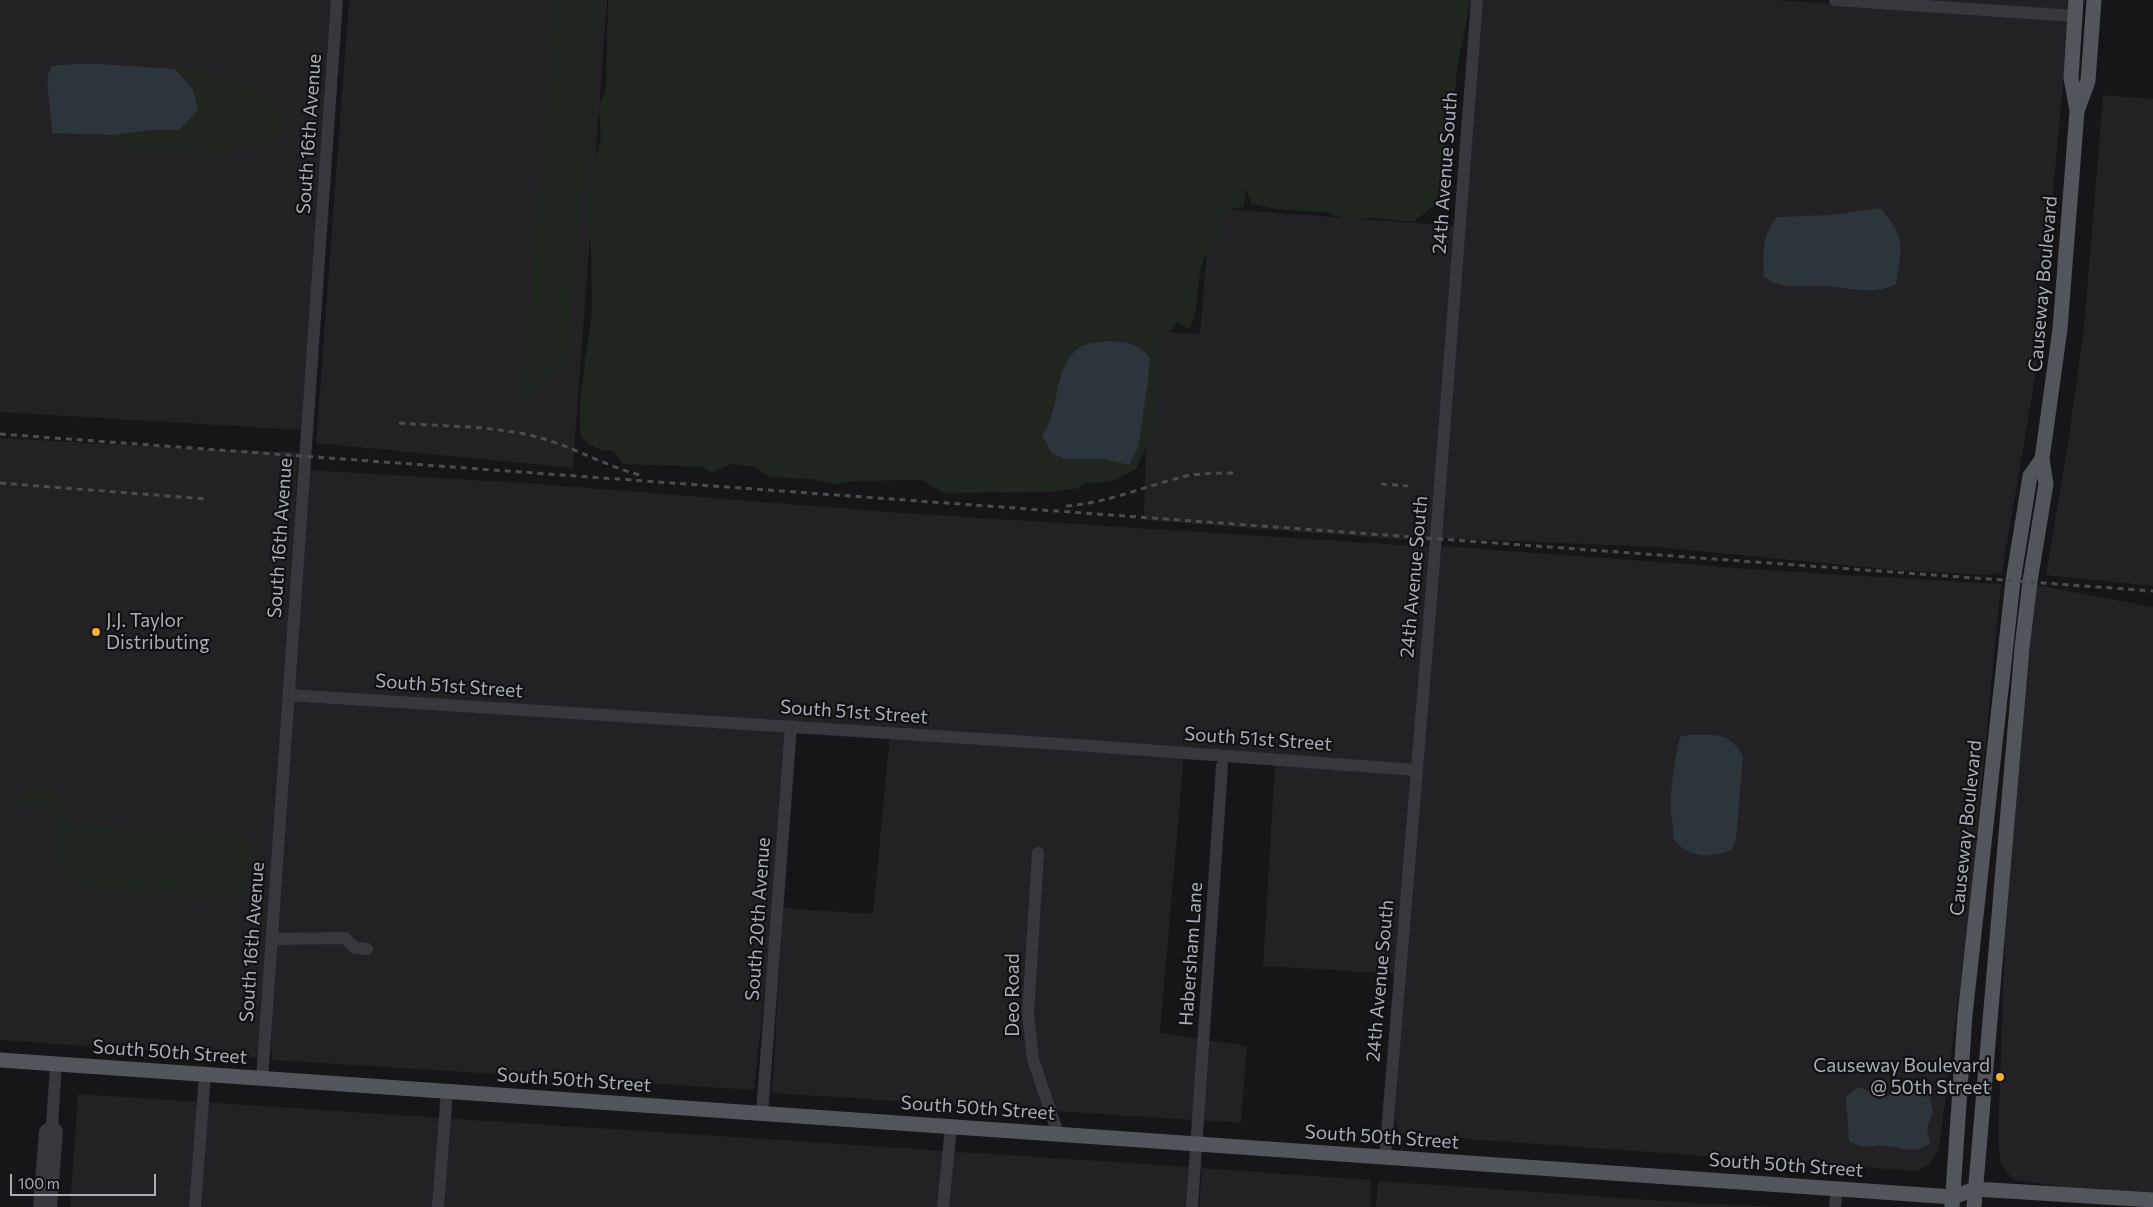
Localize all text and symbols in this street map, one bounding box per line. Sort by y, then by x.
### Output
street label: South 16th Avenue [292,53,326,215]
street label: 24th Avenue South [1428,91,1462,255]
street label: Causeway Boulevard [2024,195,2062,373]
street label: South 16th Avenue [263,457,297,619]
street label: 24th Avenue South [1396,495,1432,659]
place label: J.J. Taylor Distributing [106,610,209,654]
marker: J.J. Taylor Distributing [90,626,102,638]
street label: South 51st Street [374,669,524,703]
street label: South 51st Street [779,695,929,729]
street label: South 51st Street [1183,722,1333,756]
street label: Causeway Boulevard [1945,739,1987,917]
street label: South 20th Avenue [741,836,775,1002]
street label: South 16th Avenue [235,861,269,1023]
street label: Habersham Lane [1175,881,1207,1027]
street label: 24th Avenue South [1362,899,1398,1063]
street label: Deo Road [1002,953,1024,1037]
street label: South 50th Street [92,1035,248,1069]
place label: Causeway Boulevard @ 50th Street [1813,1055,1990,1099]
street label: South 50th Street [496,1063,652,1097]
marker: Causeway Boulevard @ 50th Street [1994,1071,2006,1083]
street label: South 50th Street [900,1091,1056,1125]
street label: South 50th Street [1304,1120,1460,1154]
street label: South 50th Street [1708,1148,1864,1182]
scale bar [12,1164,159,1196]
text: 100 m [18,1174,60,1192]

